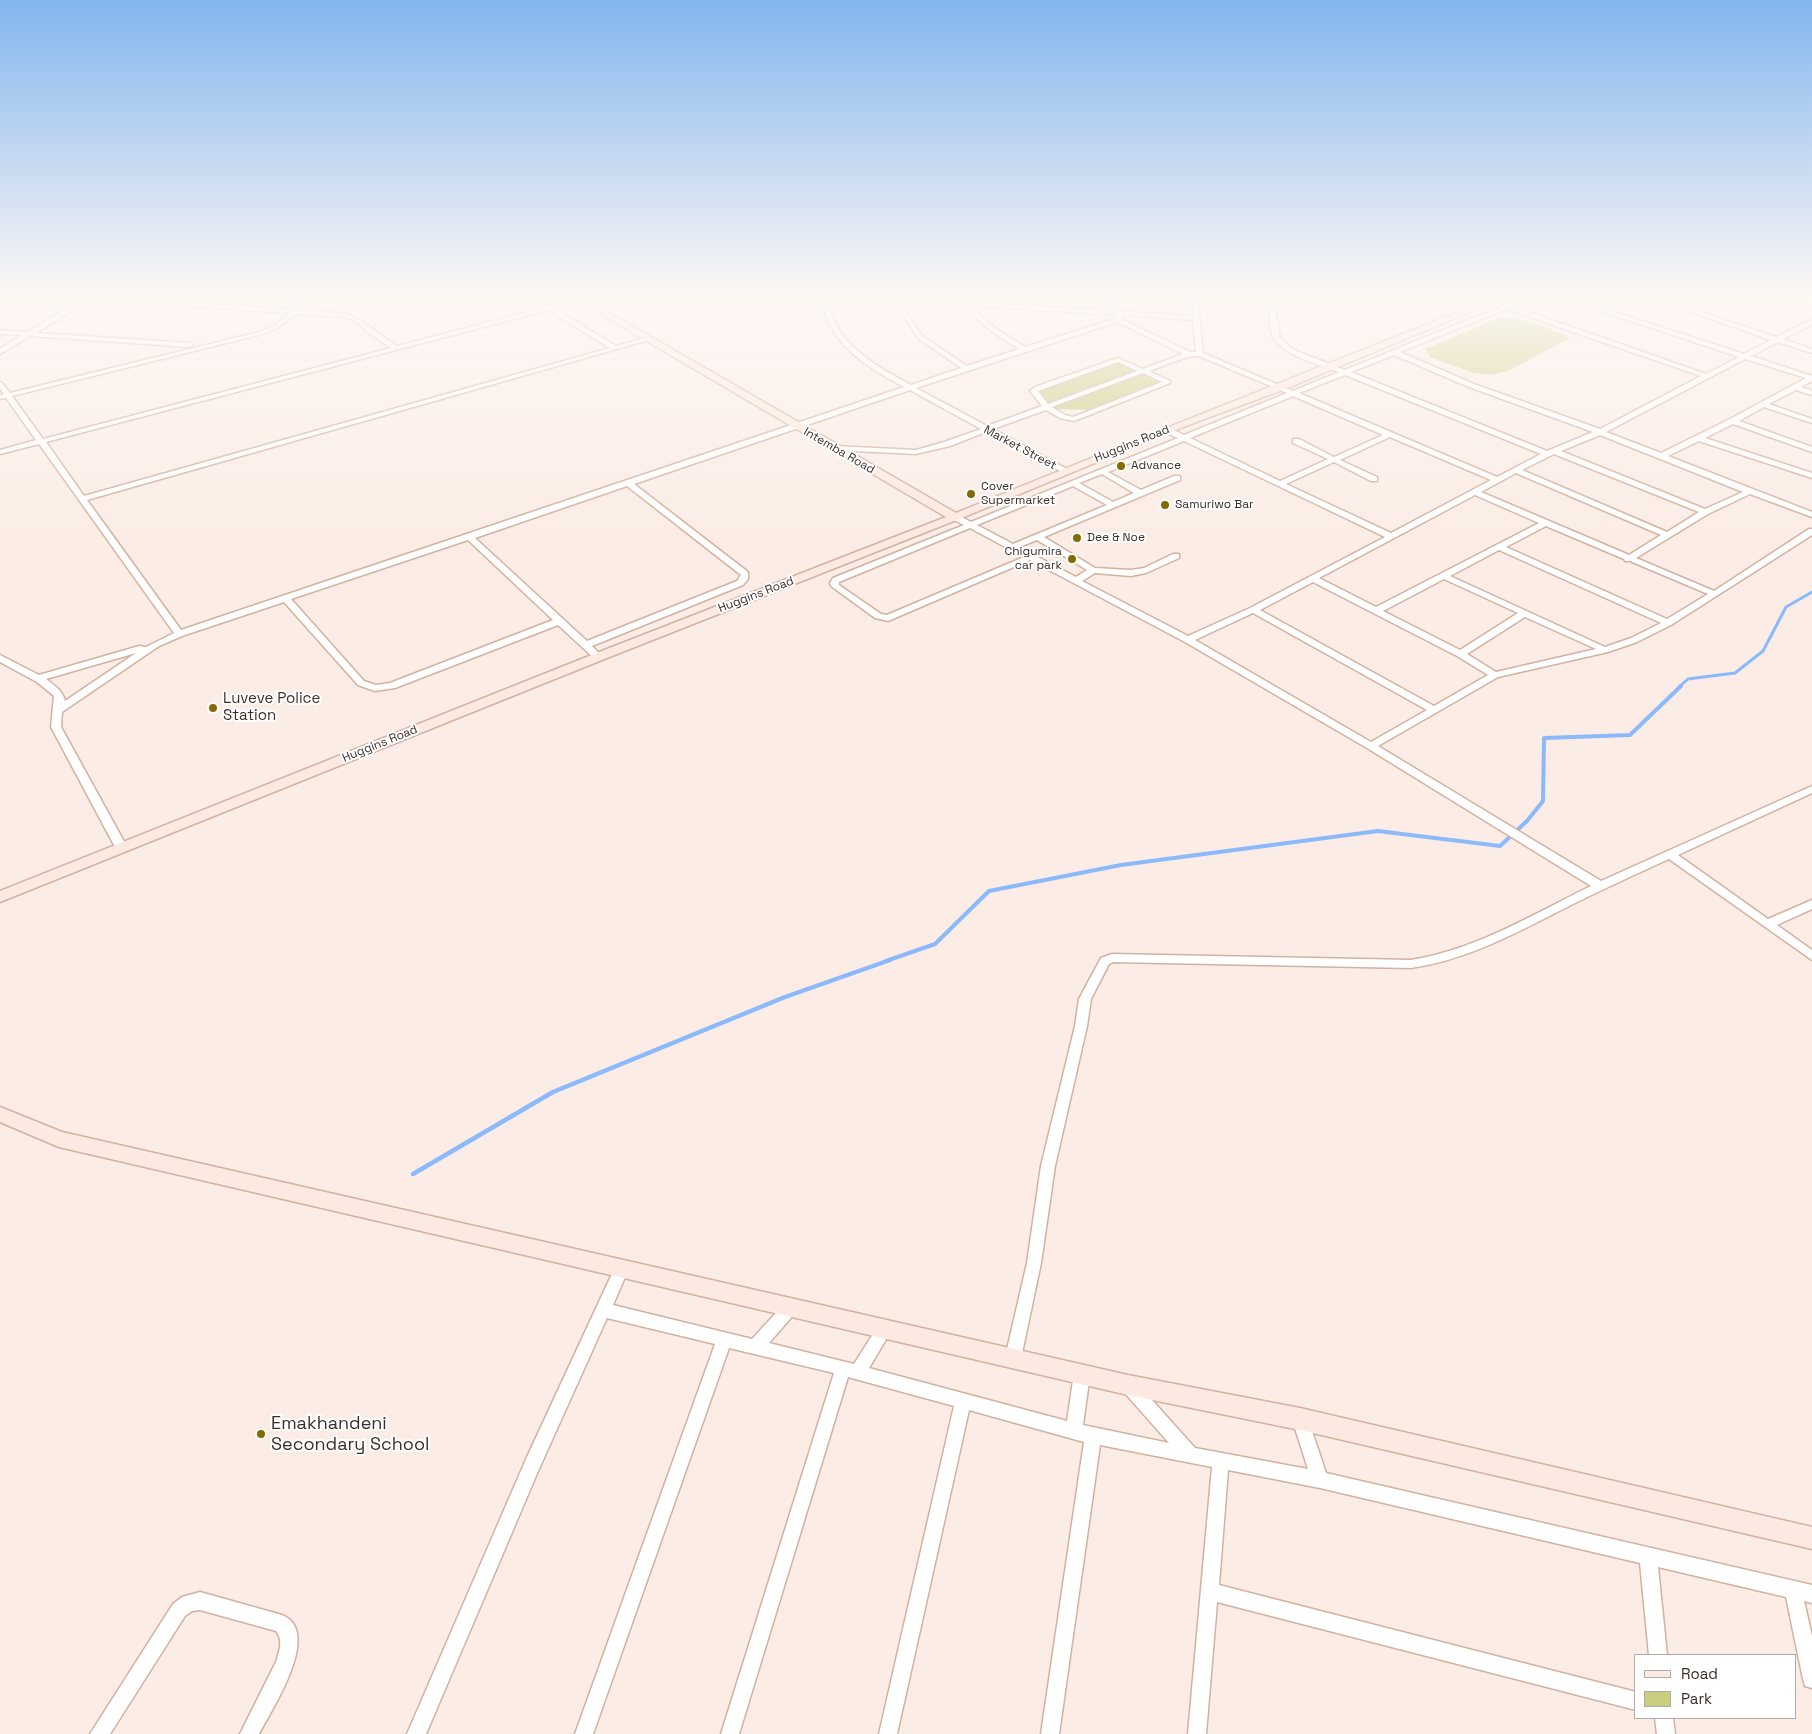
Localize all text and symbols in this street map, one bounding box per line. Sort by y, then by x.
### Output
street label: Huggins Road [1092,422,1172,466]
street label: Market Street [981,423,1059,473]
street label: Intemba Road [801,425,877,477]
place label: Advance [1131,459,1181,473]
marker: Advance [1115,460,1127,472]
place label: Cover Supermarket [981,480,1055,508]
marker: Cover Supermarket [965,488,977,500]
place label: Samuriwo Bar [1175,498,1254,512]
marker: Samuriwo Bar [1159,499,1171,511]
place label: Dee & Noe [1087,531,1145,545]
marker: Dee & Noe [1071,532,1083,544]
place label: Chigumira car park [1004,545,1062,573]
marker: Chigumira car park [1066,553,1078,565]
street label: Huggins Road [716,574,796,616]
place label: Luveve Police Station [223,690,320,725]
marker: Luveve Police Station [207,702,219,714]
street label: Huggins Road [340,722,420,766]
place label: Emakhandeni Secondary School [271,1413,429,1456]
marker: Emakhandeni Secondary School [255,1428,267,1440]
legend [1634,1654,1797,1719]
text: Road [1681,1664,1718,1683]
text: Park [1681,1689,1712,1708]

